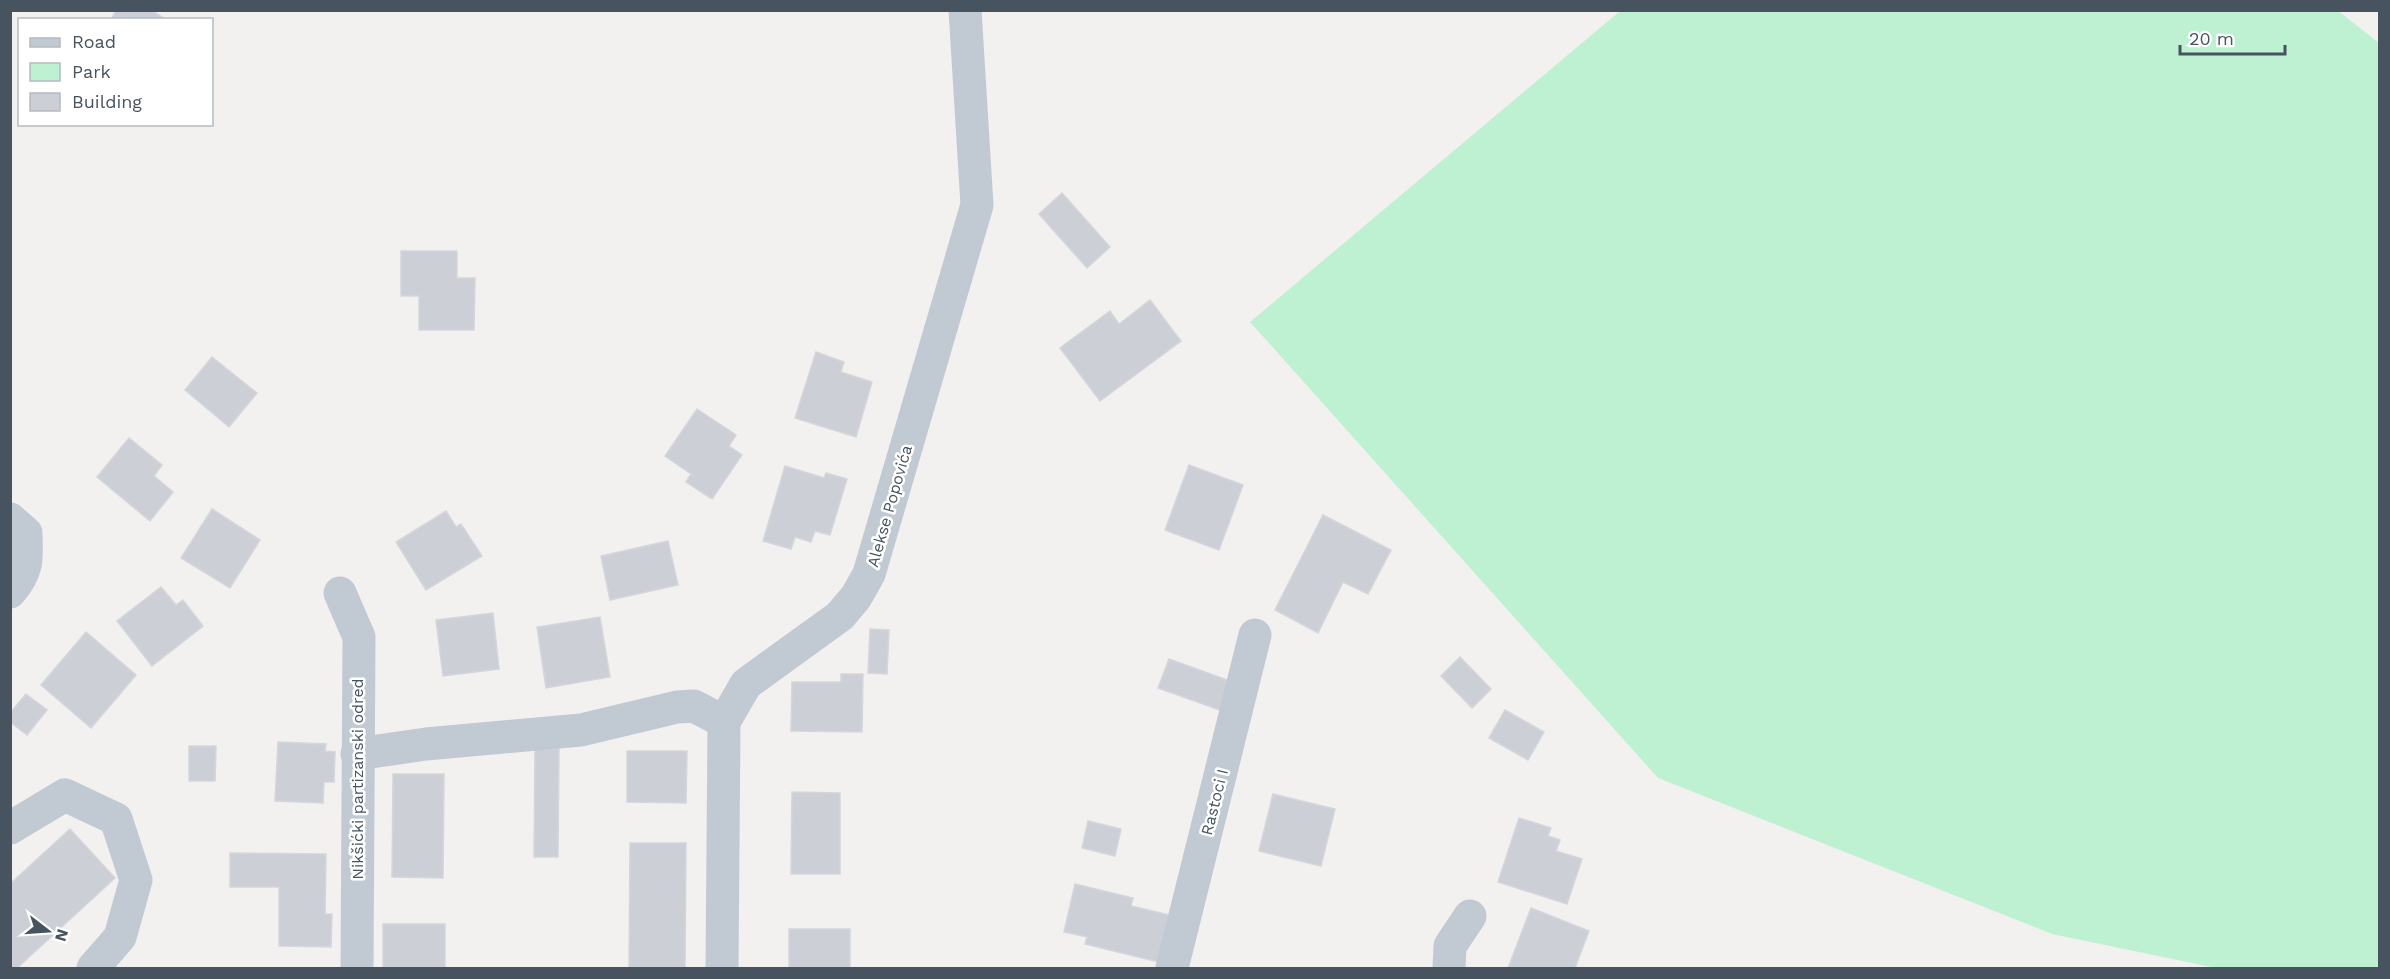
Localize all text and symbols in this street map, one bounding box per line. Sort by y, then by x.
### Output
legend [18,18,213,126]
scale bar [2180,18,2285,56]
text: 20 m [2189,28,2234,49]
text: Road [72,31,116,52]
text: Park [72,61,111,82]
text: Building [72,91,142,112]
street label: Alekse Popovića [863,443,916,569]
street label: Nikšićki partizanski odred [348,678,367,880]
street label: Rastoci I [1197,767,1232,837]
north arrow [18,901,78,961]
text: N [51,927,73,944]

